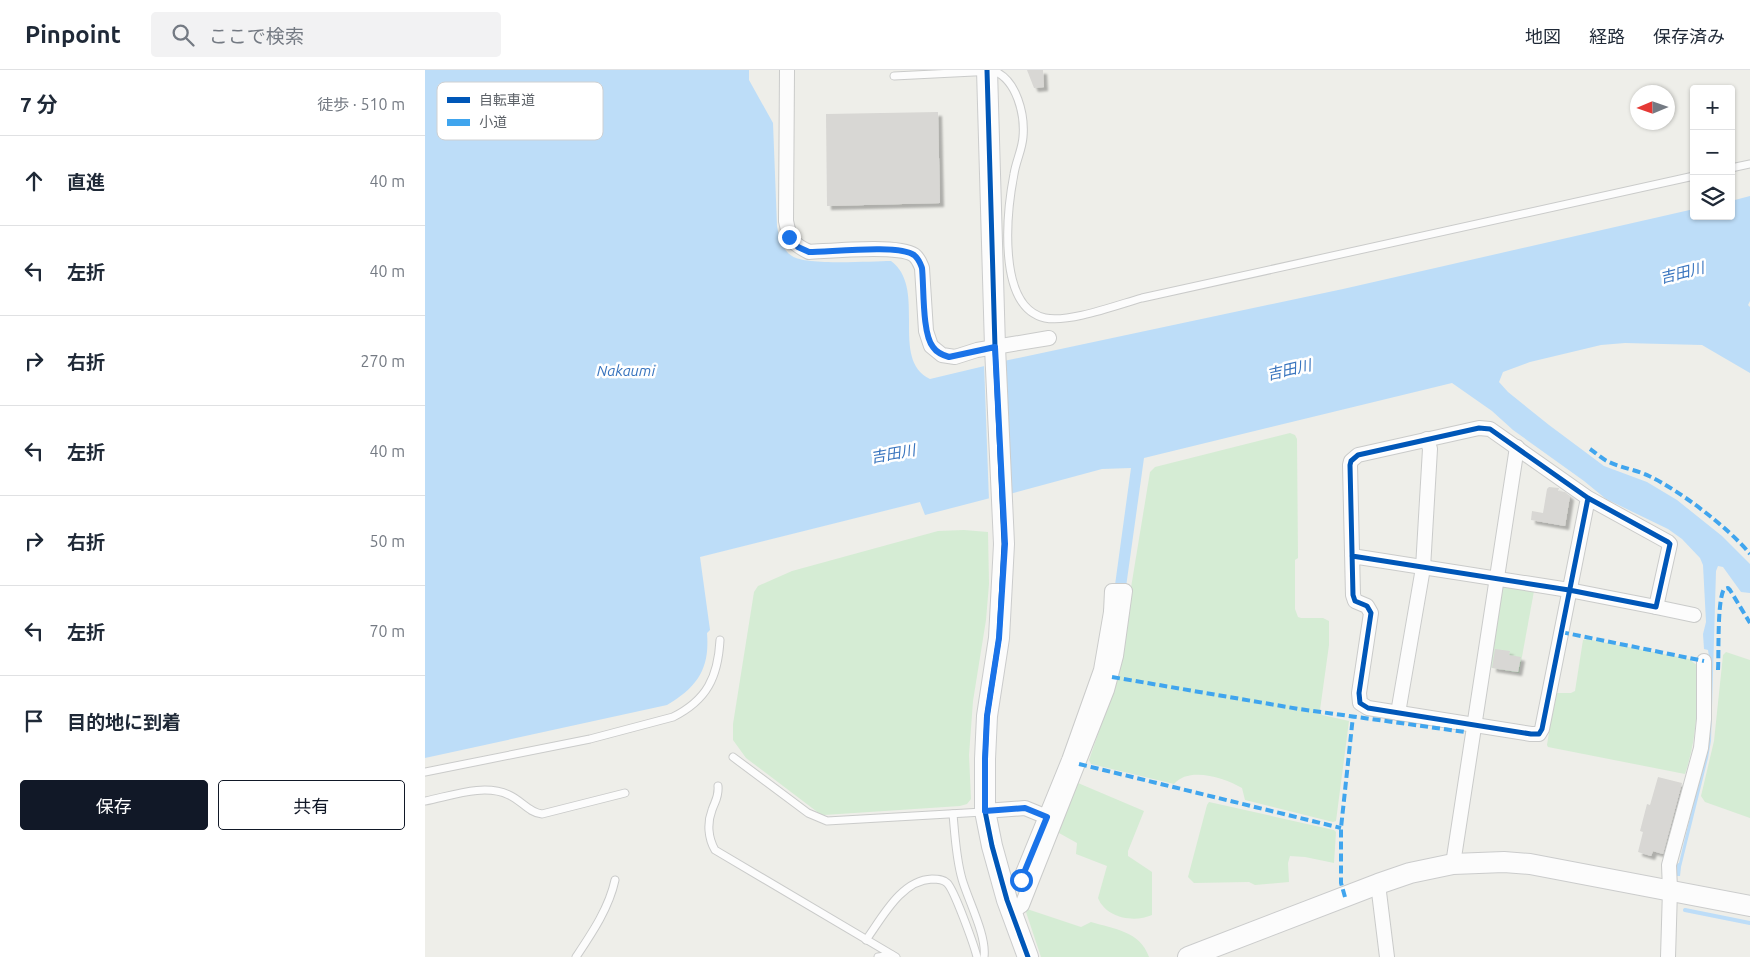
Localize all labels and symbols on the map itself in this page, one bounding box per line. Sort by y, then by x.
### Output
legend [437,82,603,140]
north arrow [1630,85,1675,130]
text: 自転車道 [479,92,535,108]
text: 小道 [479,114,507,130]
route end [778,226,801,249]
water label: 吉田川 [1658,258,1708,286]
water label: 吉田川 [1265,356,1315,383]
water label: Nakaumi [597,362,656,379]
water label: 吉田川 [869,441,919,466]
route start [1010,869,1033,892]

